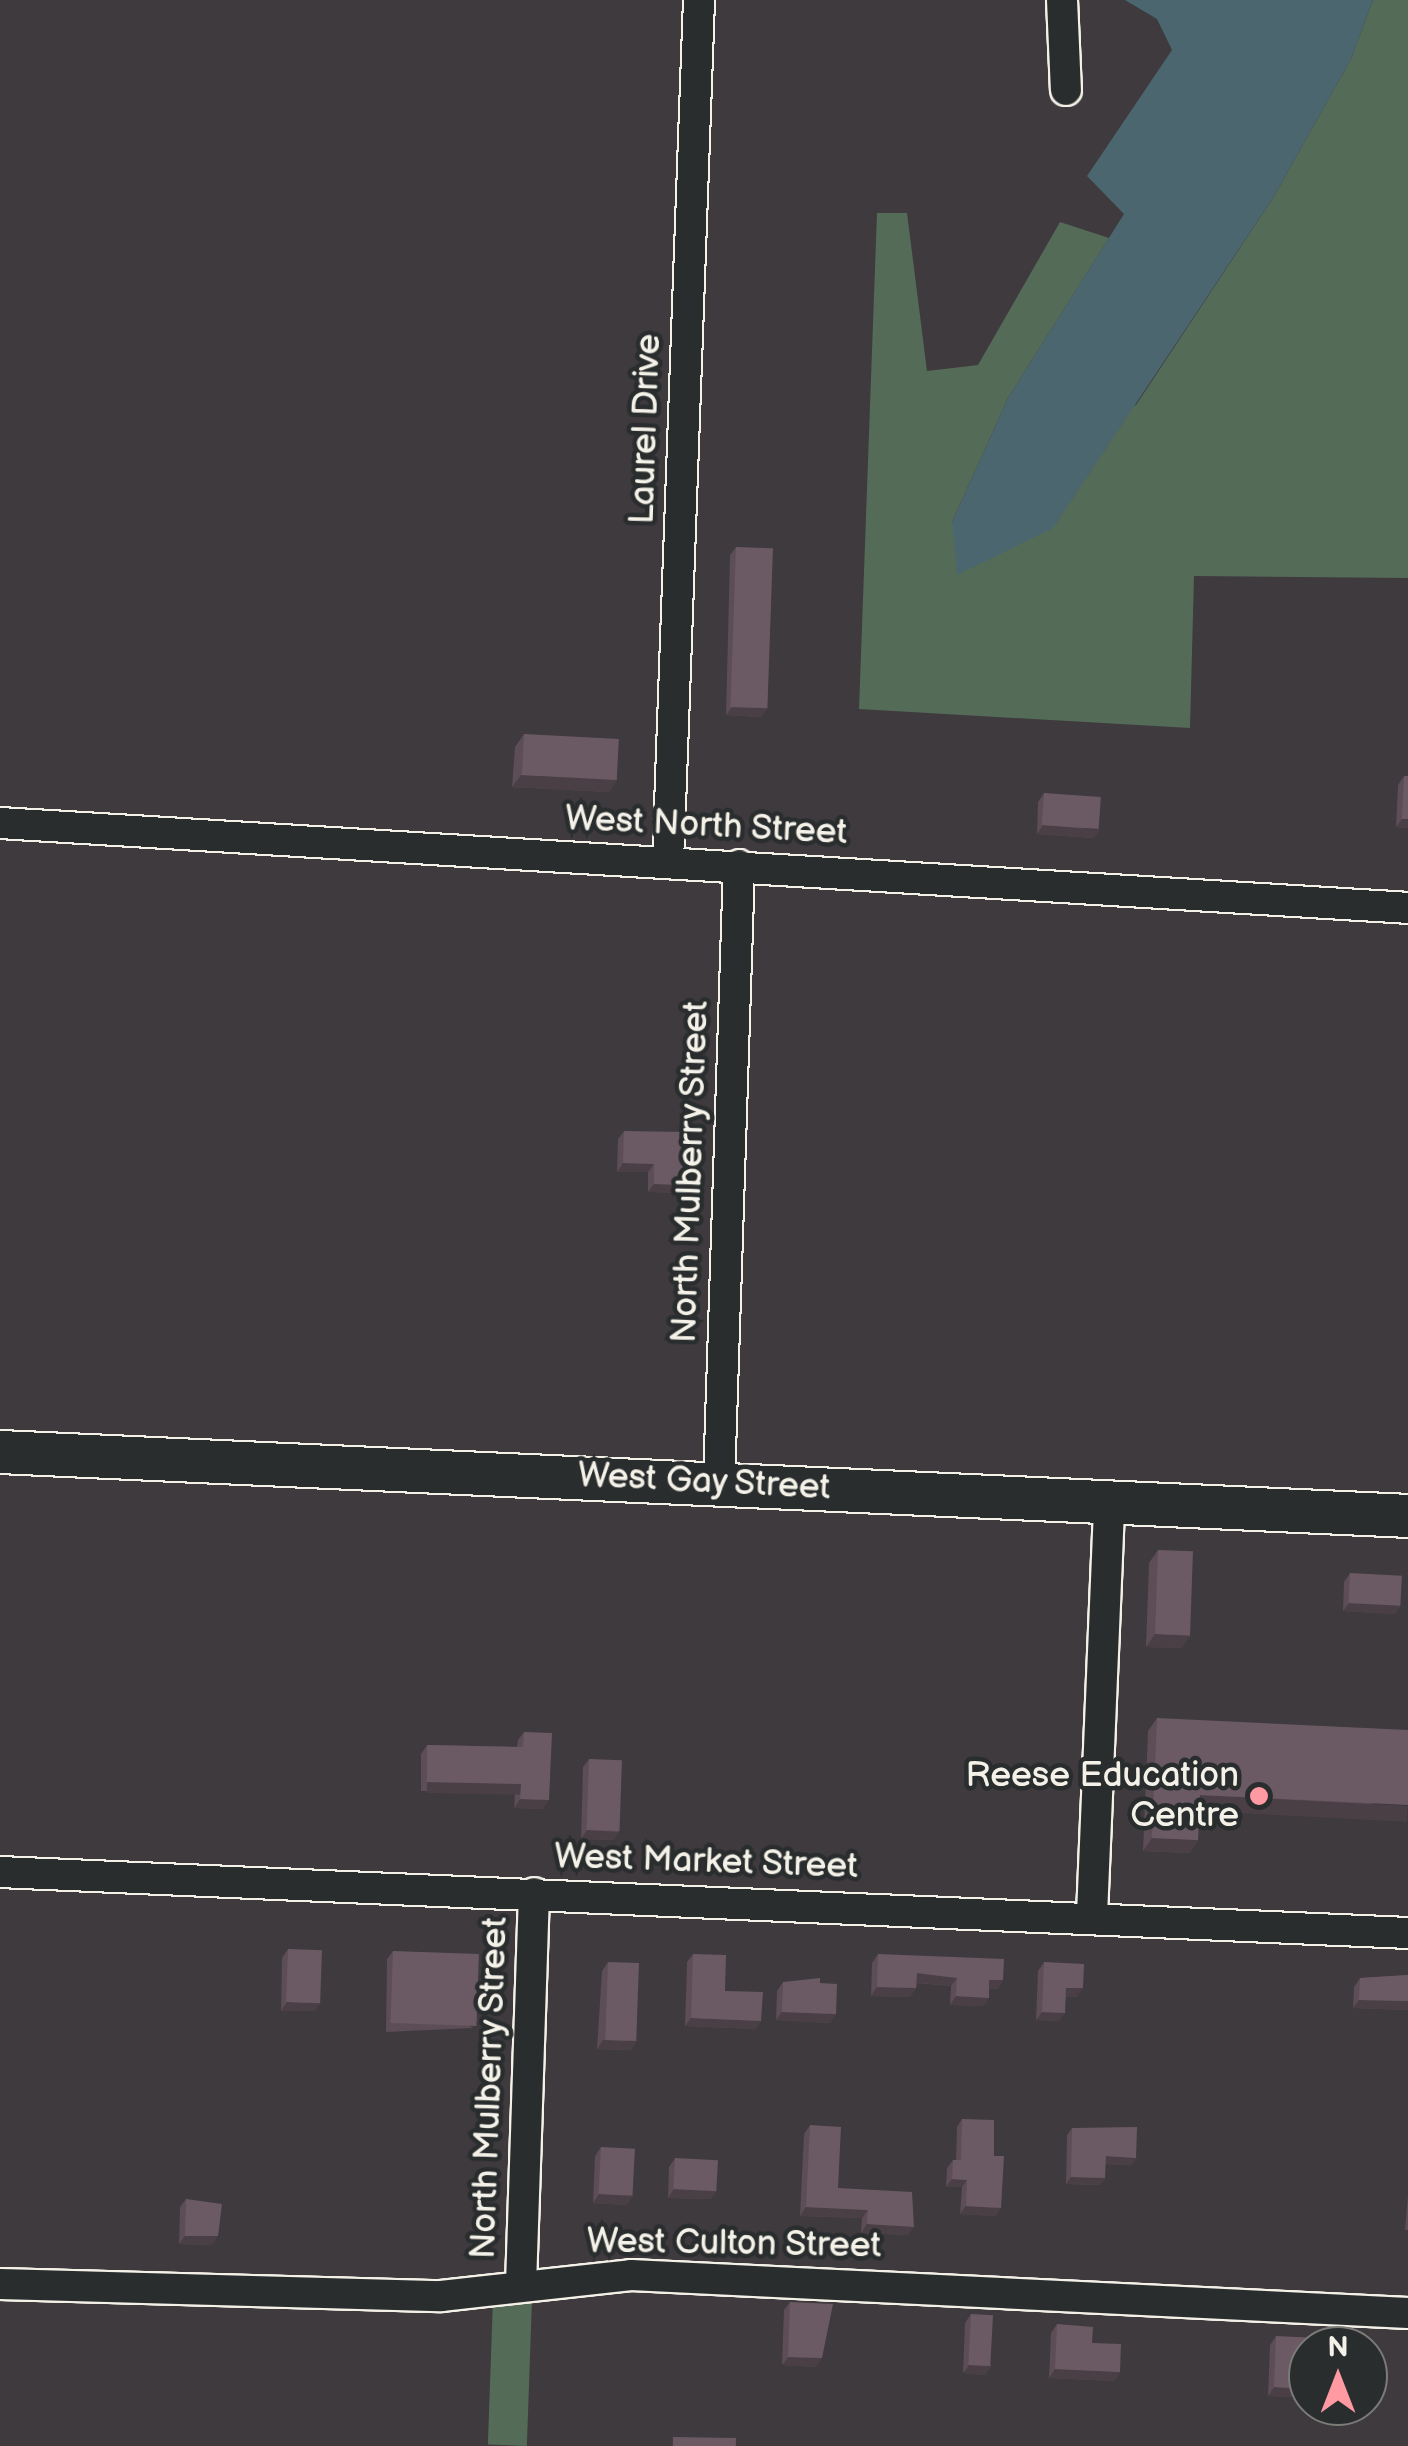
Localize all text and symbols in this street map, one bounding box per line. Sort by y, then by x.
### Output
street label: Laurel Drive [622,333,670,525]
street label: West North Street [564,798,848,854]
street label: North Mulberry Street [664,999,718,1345]
street label: West Gay Street [575,1454,833,1510]
place label: Reese Education Centre [965,1755,1239,1837]
marker: Reese Education Centre [1248,1785,1270,1807]
street label: West Market Street [553,1836,859,1888]
street label: North Mulberry Street [463,1915,517,2261]
street label: West Culton Street [586,2220,882,2268]
north arrow [1288,2326,1388,2426]
text: N [1327,2331,1349,2364]

